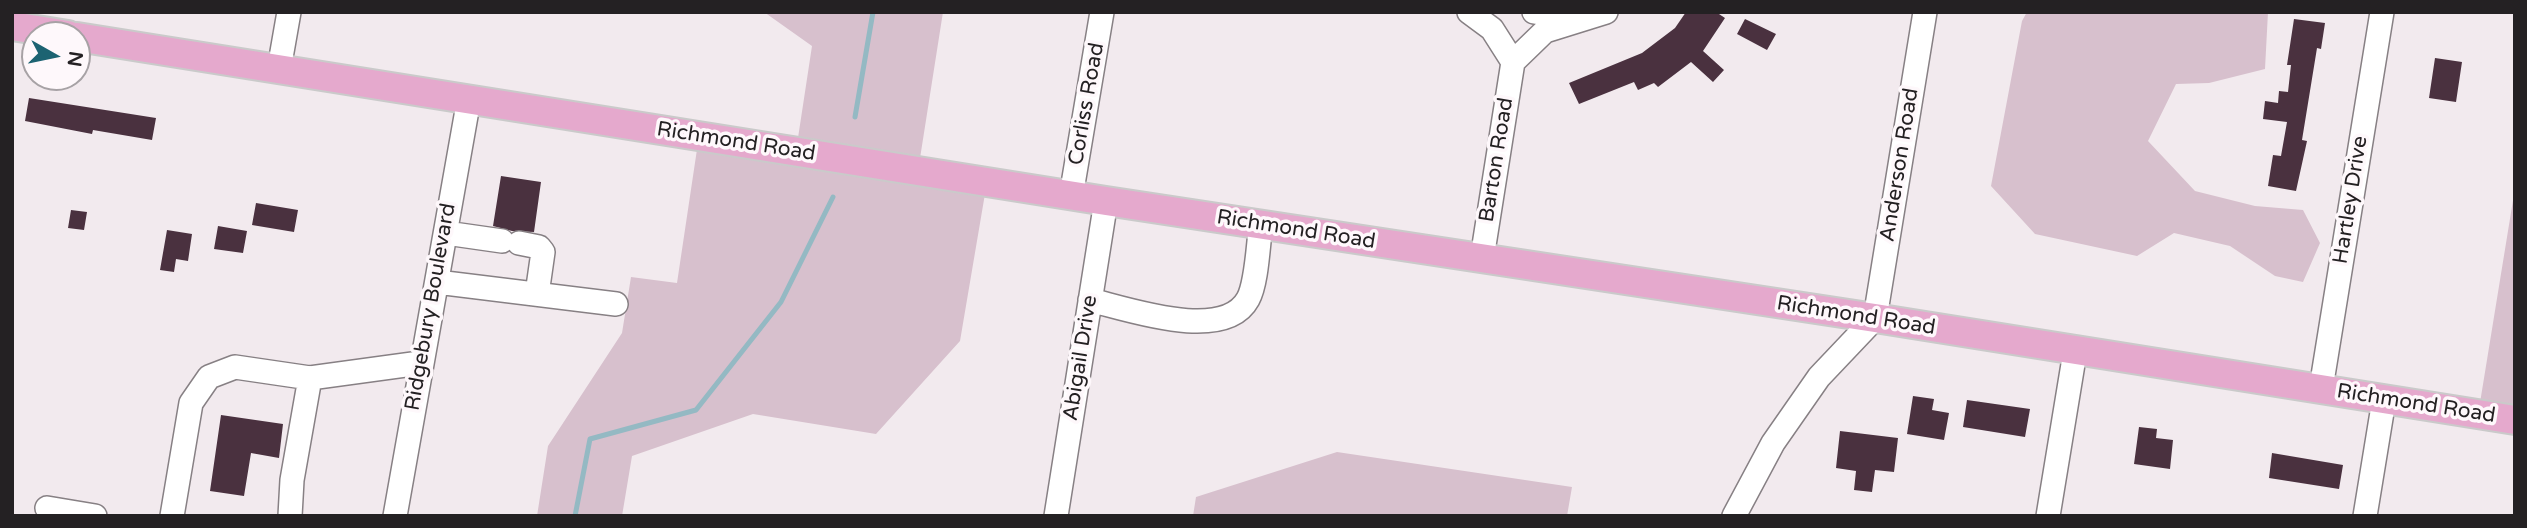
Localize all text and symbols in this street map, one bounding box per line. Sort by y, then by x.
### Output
north arrow [21,21,91,91]
street label: Corliss Road [1064,41,1110,167]
text: N [63,50,87,68]
street label: Anderson Road [1875,86,1925,244]
street label: Barton Road [1475,96,1519,224]
street label: Richmond Road [655,117,817,167]
street label: Hartley Drive [2328,134,2374,266]
street label: Ridgebury Boulevard [400,201,462,413]
street label: Richmond Road [1215,205,1377,255]
street label: Richmond Road [1775,291,1937,341]
street label: Abigail Drive [1059,293,1103,423]
street label: Richmond Road [2335,379,2497,429]

